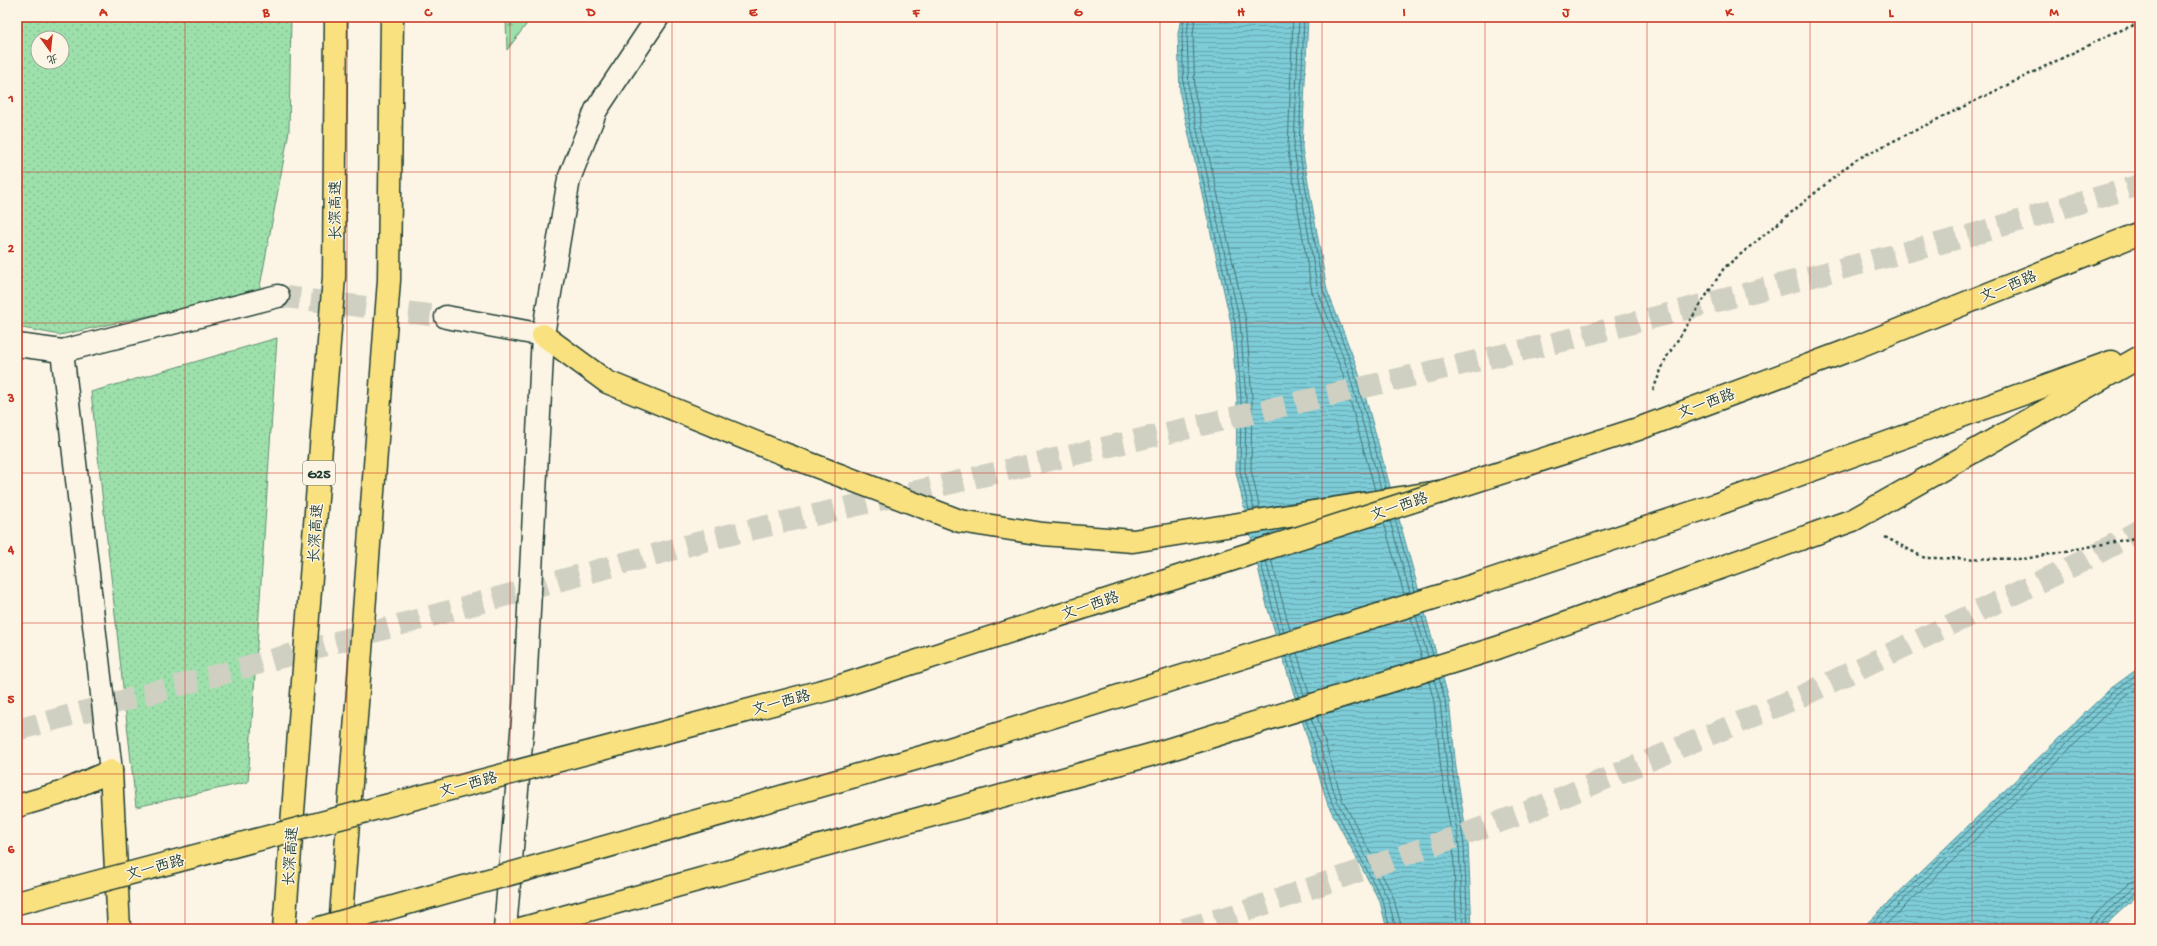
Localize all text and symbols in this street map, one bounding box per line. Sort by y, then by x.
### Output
text: A [98,6,108,21]
text: B [262,6,271,21]
text: C [423,6,433,21]
text: D [586,6,596,21]
text: E [749,6,758,21]
text: F [912,6,921,21]
text: G [1074,6,1083,21]
text: H [1237,6,1245,21]
text: I [1402,6,1406,21]
text: J [1562,6,1571,21]
text: K [1724,6,1734,21]
text: L [1889,6,1895,21]
text: M [2049,6,2059,21]
north arrow [30,30,70,70]
text: 北 [45,51,59,65]
text: 1 [7,92,14,107]
street label: 长深高速 [327,180,346,240]
text: 2 [8,242,15,257]
street label: 文一西路 [1978,268,2040,307]
street label: 文一西路 [1675,386,1738,424]
text: 3 [7,392,15,407]
road number: G25 [303,461,335,485]
street label: 文一西路 [1368,490,1431,526]
street label: 长深高速 [305,503,328,564]
text: 4 [7,543,15,558]
street label: 文一西路 [1059,589,1122,625]
street label: 文一西路 [750,687,813,720]
text: 5 [8,693,15,708]
street label: 文一西路 [437,769,500,802]
street label: 长深高速 [280,826,303,887]
text: 6 [8,843,15,858]
street label: 文一西路 [124,852,187,885]

